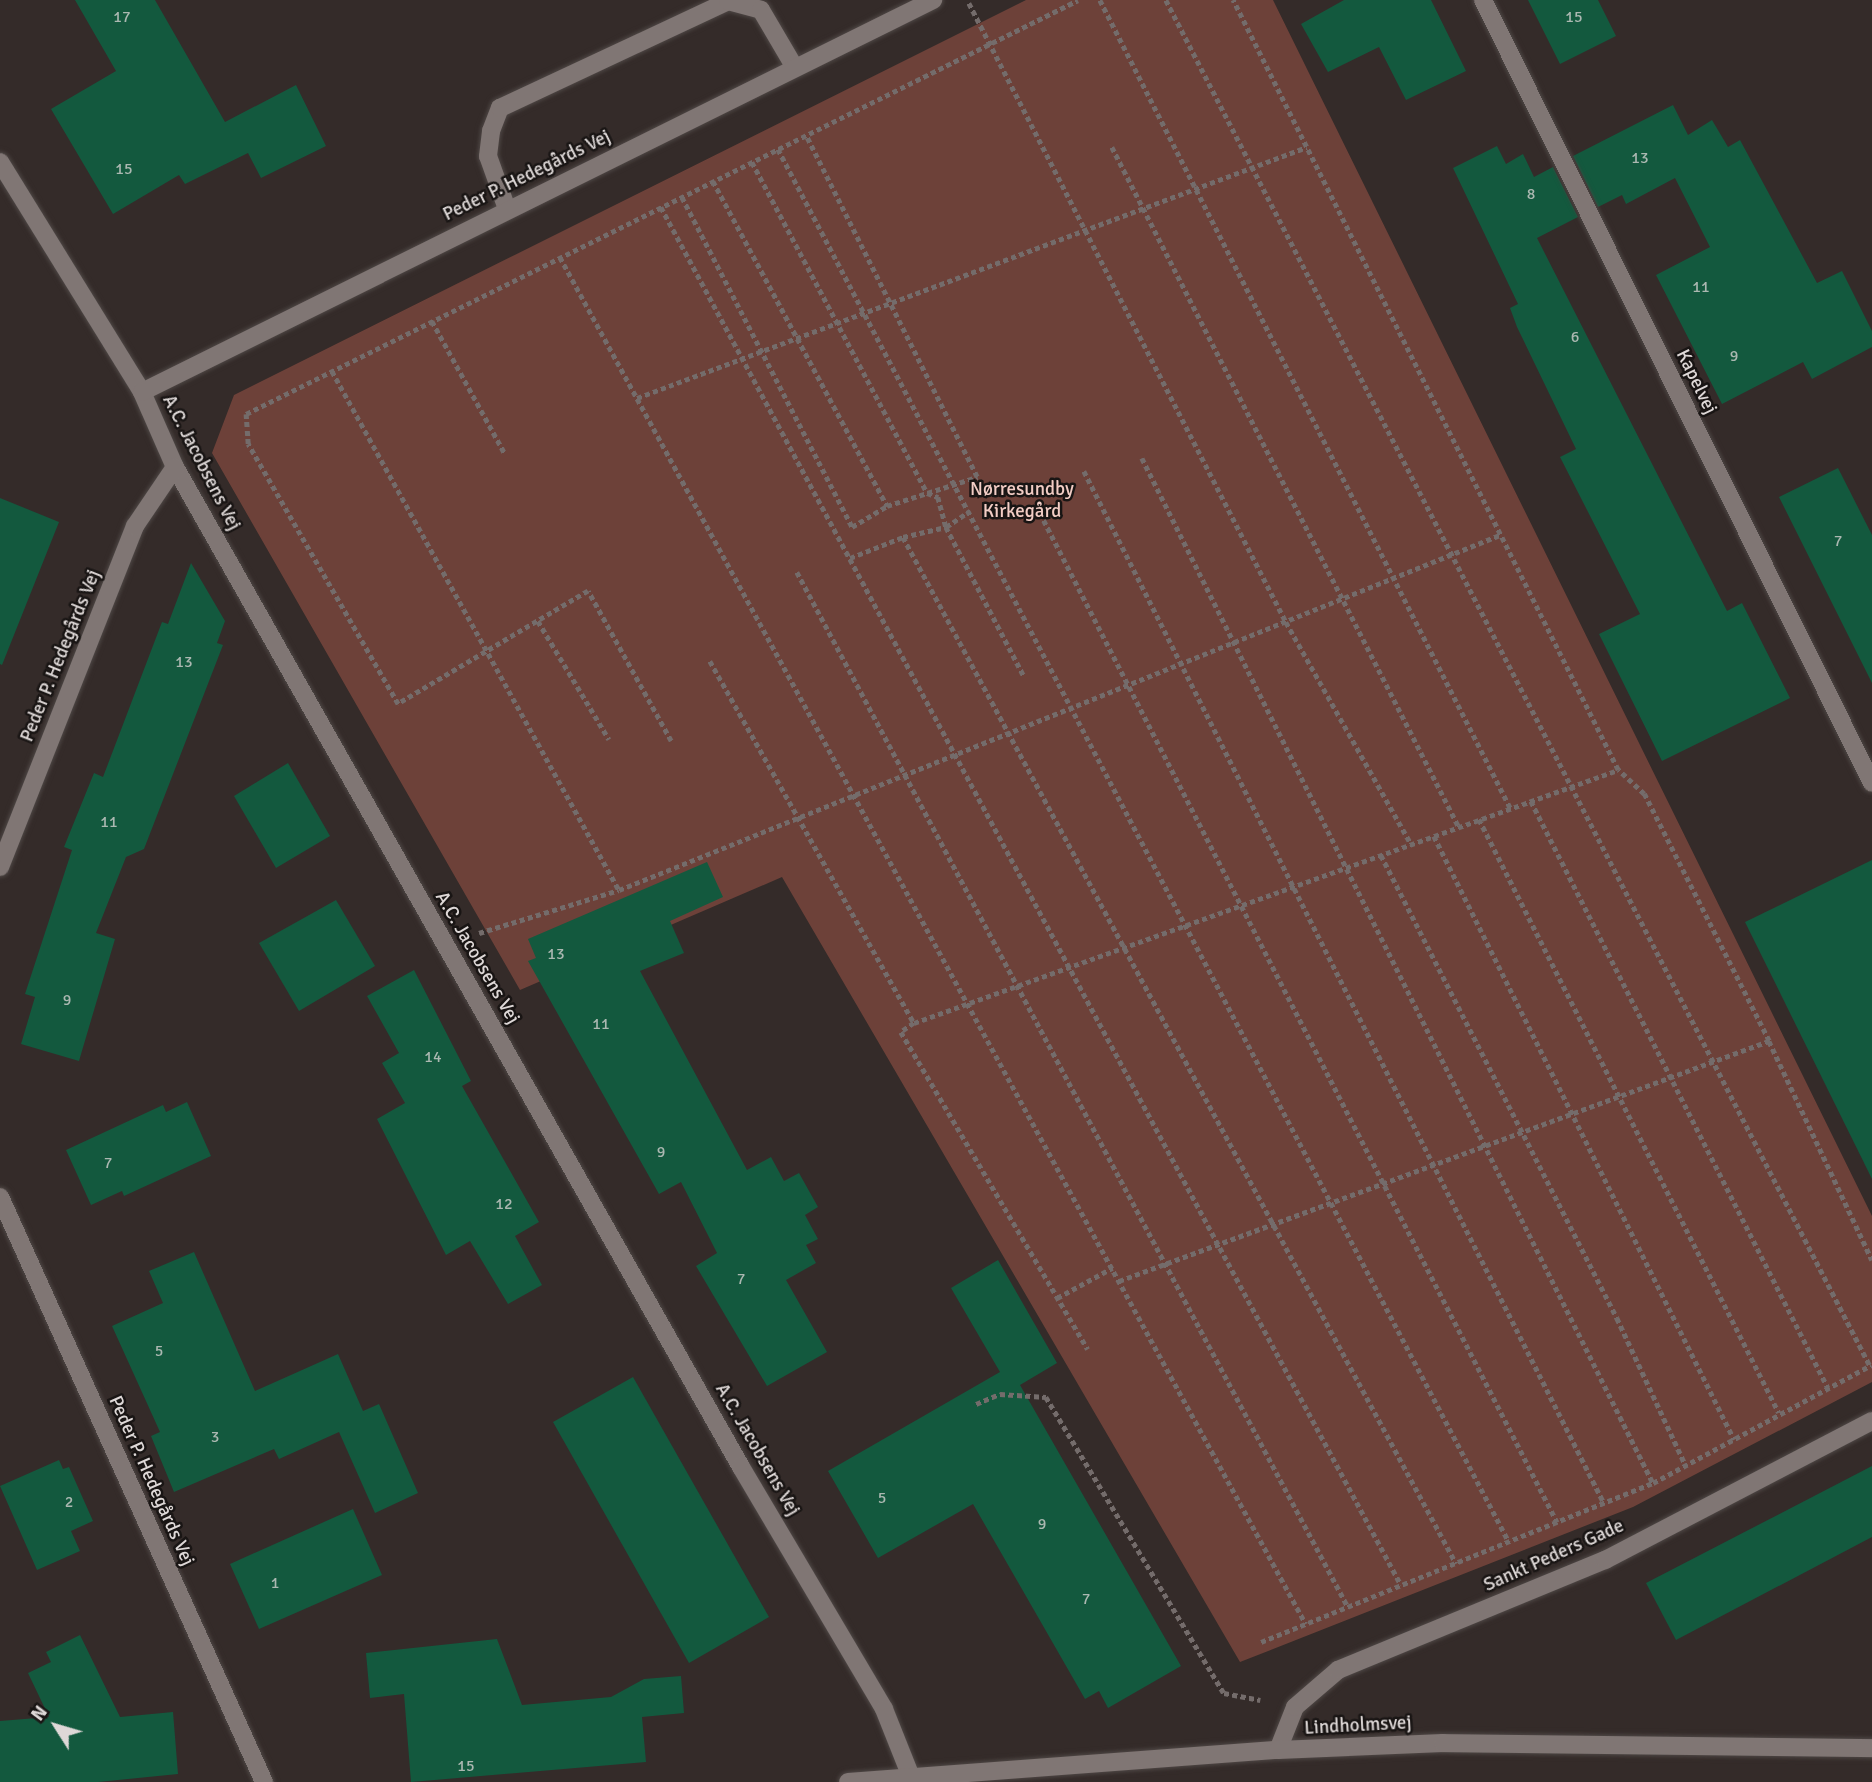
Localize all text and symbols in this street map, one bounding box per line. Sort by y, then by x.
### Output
house number: 17 [113,7,131,27]
house number: 15 [1565,7,1583,27]
street label: Peder P. Hedegårds Vej [439,126,615,226]
house number: 13 [1631,148,1649,168]
house number: 15 [115,159,133,179]
house number: 8 [1527,184,1535,204]
house number: 11 [1692,277,1710,297]
house number: 6 [1571,327,1579,347]
street label: Kapelvej [1671,346,1721,418]
house number: 9 [1730,346,1738,366]
street label: A.C. Jacobsens Vej [157,391,245,535]
park label: Nørresundby Kirkegård [970,479,1074,523]
house number: 7 [1834,531,1842,551]
street label: Peder P. Hedegårds Vej [16,567,106,745]
house number: 13 [175,652,193,672]
house number: 11 [100,812,118,832]
street label: A.C. Jacobsens Vej [430,888,524,1028]
house number: 13 [547,944,565,964]
house number: 9 [63,990,71,1010]
house number: 11 [592,1014,610,1034]
house number: 14 [424,1047,442,1067]
house number: 9 [657,1142,665,1162]
house number: 7 [104,1153,112,1173]
house number: 12 [495,1194,513,1214]
house number: 7 [737,1269,745,1289]
house number: 5 [155,1341,163,1361]
street label: A.C. Jacobsens Vej [710,1380,804,1520]
street label: Peder P. Hedegårds Vej [103,1392,199,1570]
house number: 3 [211,1427,219,1447]
house number: 5 [878,1488,886,1508]
house number: 2 [65,1492,73,1512]
house number: 9 [1038,1514,1046,1534]
street label: Sankt Peders Gade [1480,1515,1628,1597]
house number: 1 [271,1573,279,1593]
house number: 7 [1082,1589,1090,1609]
north arrow [21,1691,91,1761]
text: N [26,1701,53,1726]
street label: Lindholmsvej [1304,1712,1412,1740]
house number: 15 [457,1756,475,1776]

